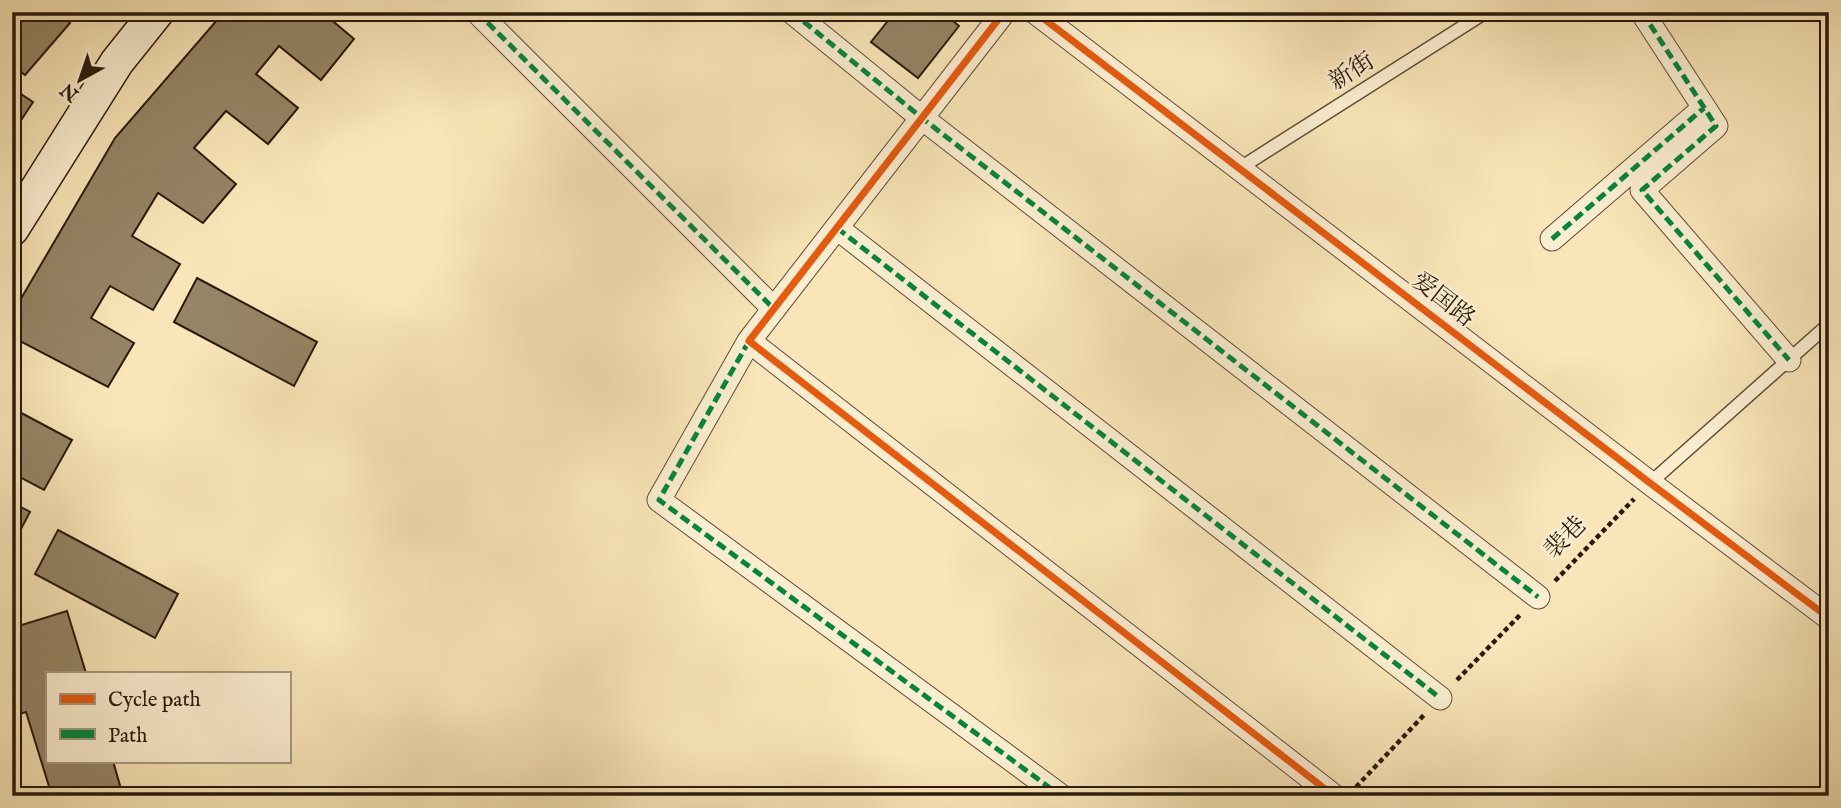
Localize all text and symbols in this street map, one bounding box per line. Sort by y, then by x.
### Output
north arrow [46,46,116,116]
street label: 新街 [1323,46,1381,98]
text: N [56,77,85,107]
street label: 爱国路 [1405,266,1481,334]
street label: 裴巷 [1538,510,1594,566]
legend [46,672,290,762]
text: Cycle path [108,687,201,714]
text: Path [108,723,147,750]

